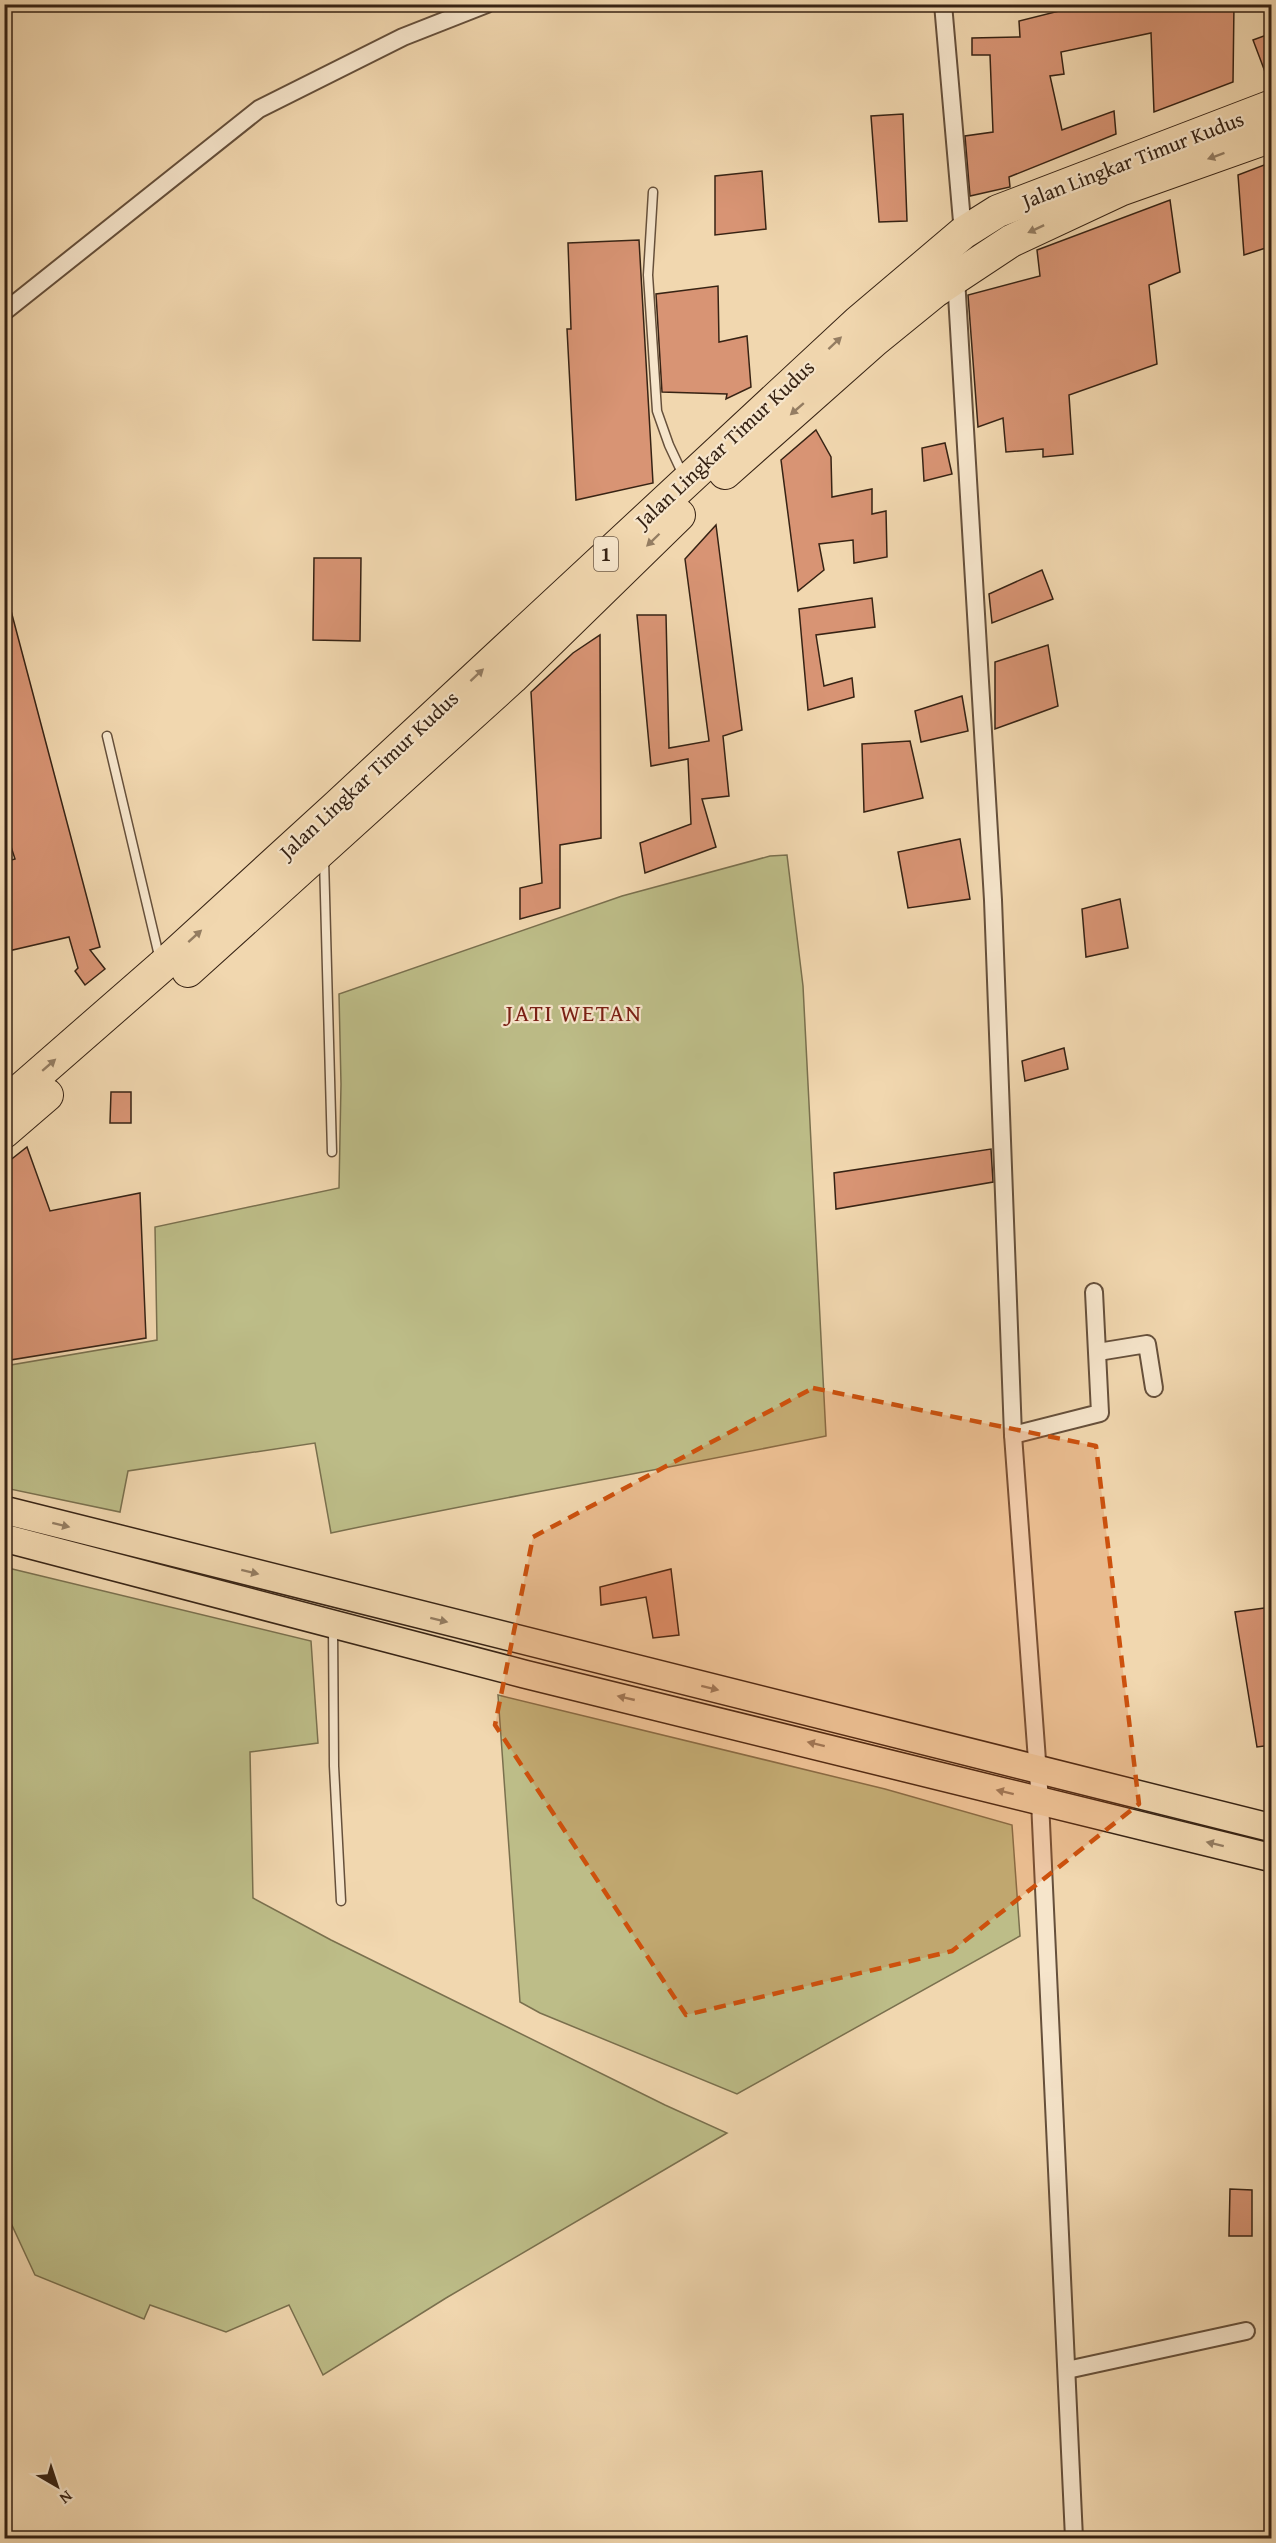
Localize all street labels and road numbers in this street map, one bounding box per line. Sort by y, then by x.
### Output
street label: Jalan Lingkar Timur Kudus [1015,103,1248,217]
street label: Jalan Lingkar Timur Kudus [626,352,821,537]
road number: 1 [594,537,618,571]
street label: Jalan Lingkar Timur Kudus [270,683,465,868]

